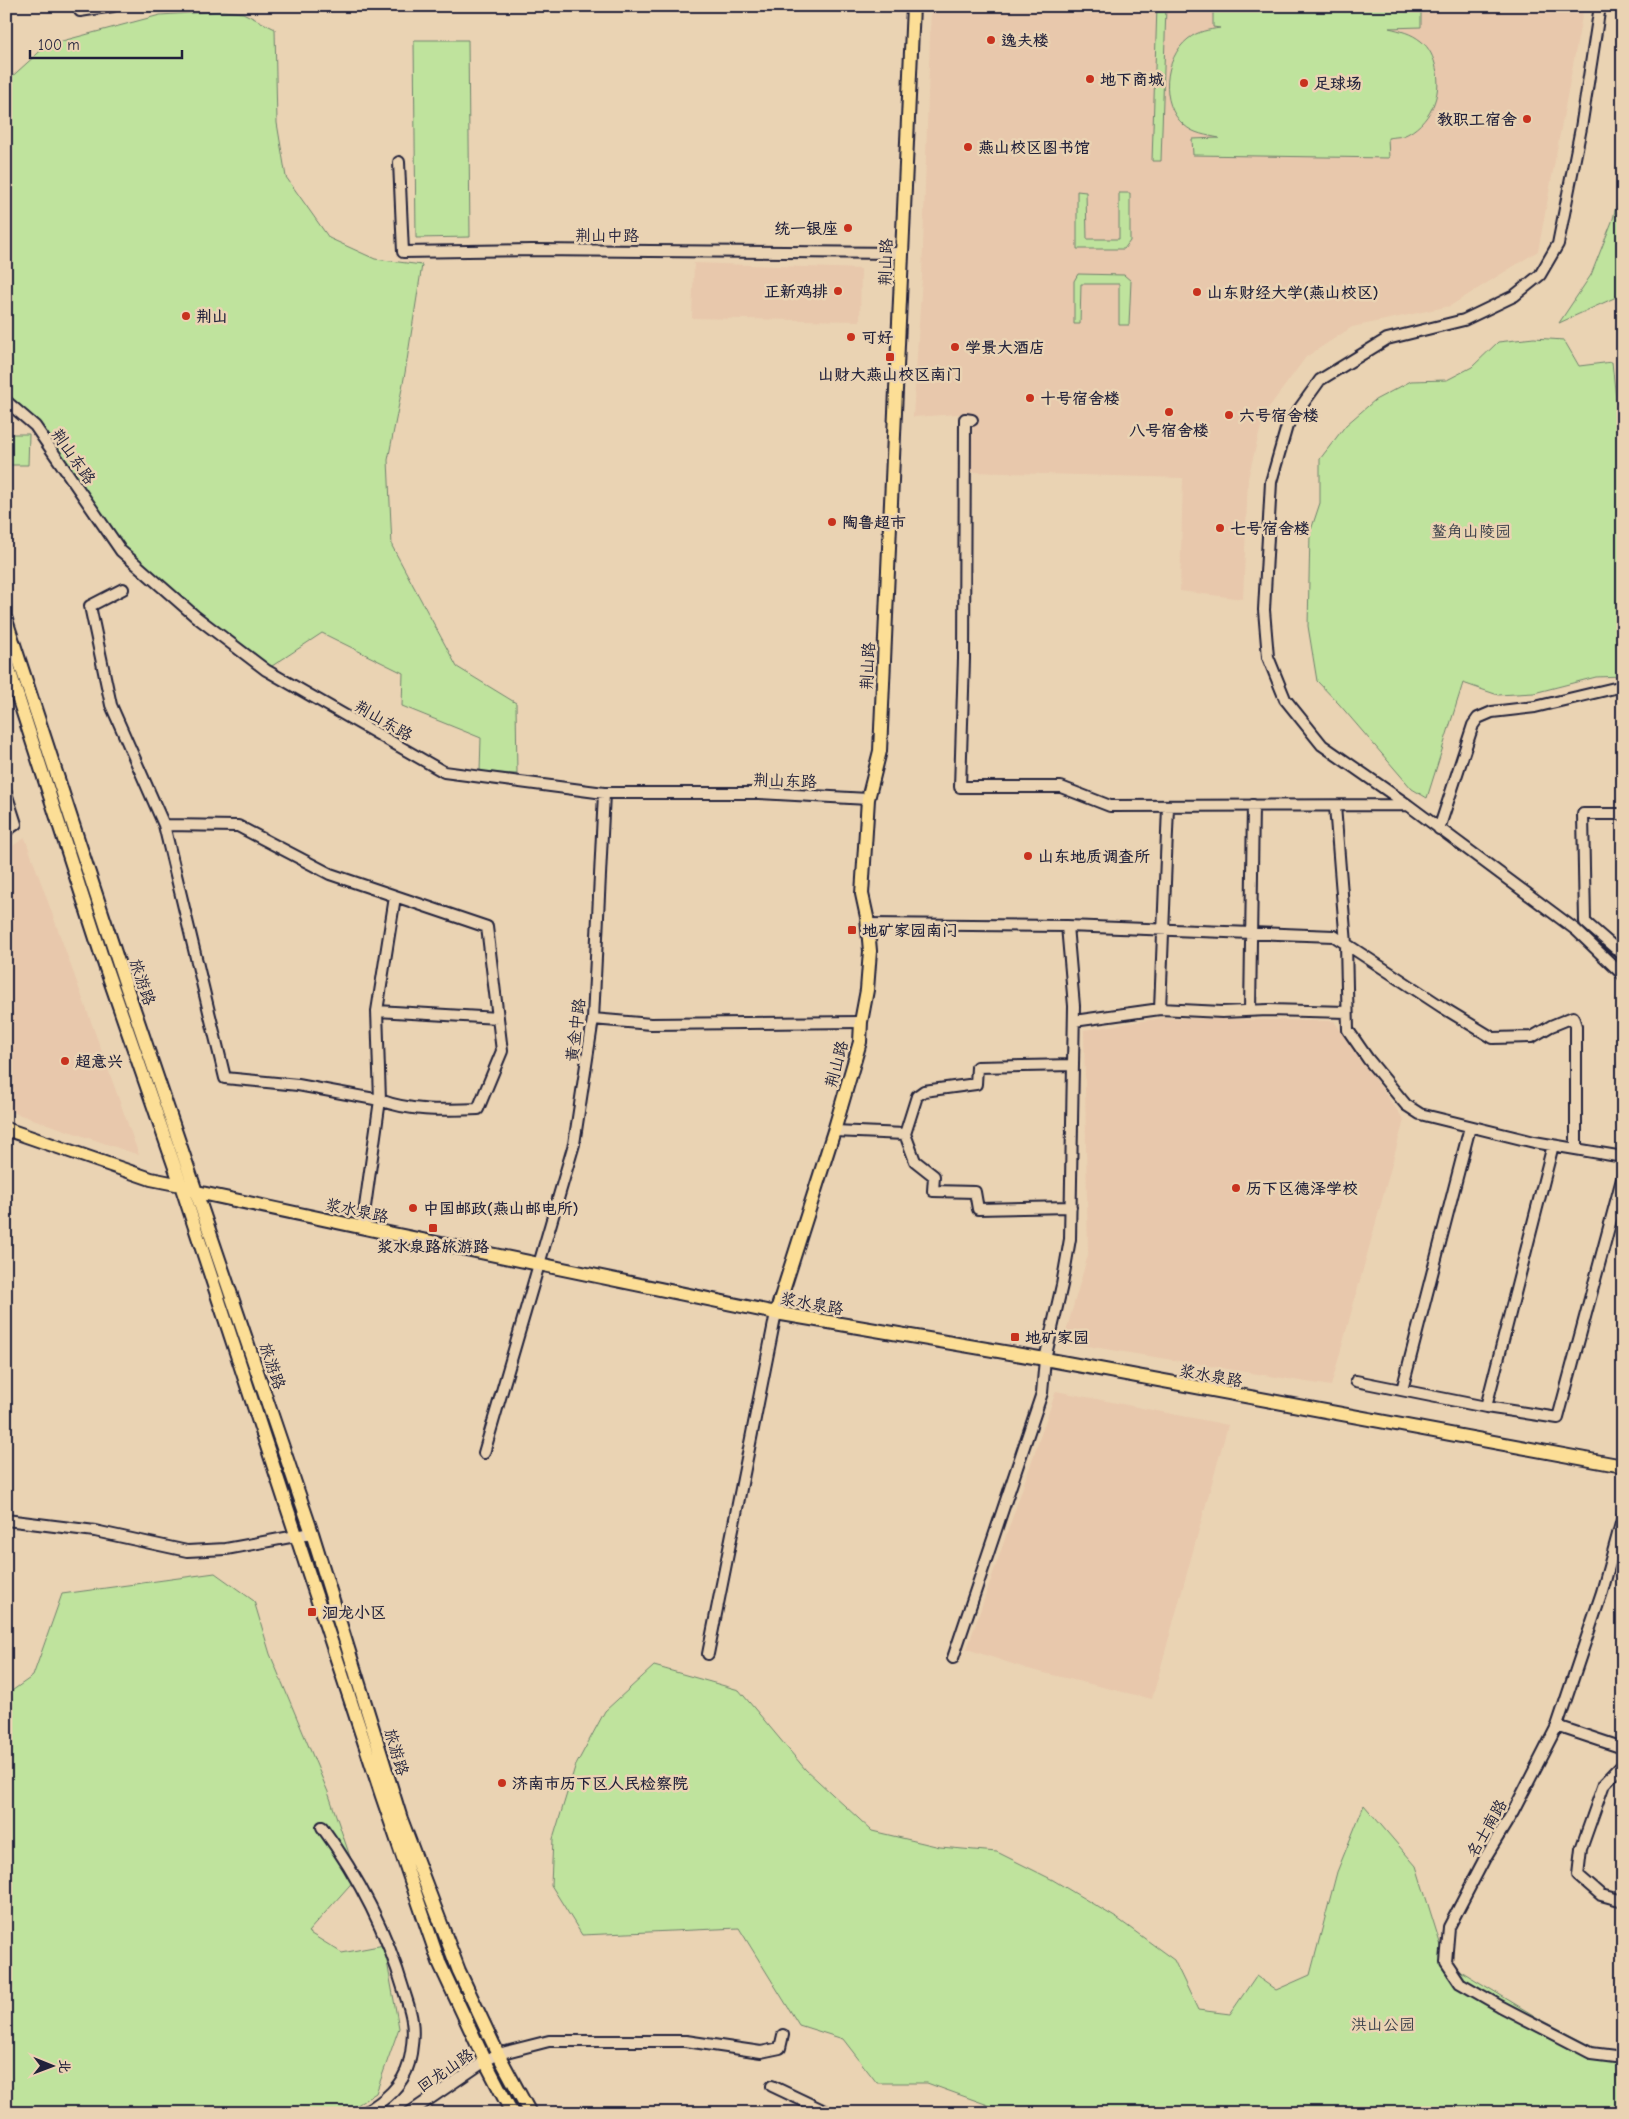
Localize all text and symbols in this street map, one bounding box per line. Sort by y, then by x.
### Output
scale bar [30,28,182,60]
place label: 逸夫楼 [1001,32,1049,50]
marker: 逸夫楼 [985,34,997,46]
text: 100 m [38,36,80,54]
place label: 地下商城 [1100,71,1164,89]
marker: 地下商城 [1084,73,1096,85]
place label: 足球场 [1314,75,1362,93]
marker: 足球场 [1298,77,1310,89]
place label: 教职工宿舍 [1437,111,1517,129]
marker: 教职工宿舍 [1521,113,1533,125]
place label: 燕山校区图书馆 [978,139,1090,157]
marker: 燕山校区图书馆 [962,141,974,153]
place label: 统一银座 [774,220,838,238]
marker: 统一银座 [842,222,854,234]
street label: 荆山中路 [575,227,639,245]
street label: 荆山路 [876,238,896,286]
place label: 正新鸡排 [764,283,828,301]
place label: 山东财经大学(燕山校区) [1207,284,1378,302]
marker: 正新鸡排 [832,285,844,297]
marker: 山东财经大学(燕山校区) [1191,286,1203,298]
place label: 荆山 [196,308,228,326]
marker: 荆山 [180,310,192,322]
place label: 可好 [861,329,894,347]
marker: 可好 [845,331,857,343]
place label: 学景大酒店 [965,339,1045,357]
marker: 学景大酒店 [949,341,961,353]
marker: 山财大燕山校区南门 [884,351,896,363]
place label: 山财大燕山校区南门 [818,366,962,384]
place label: 十号宿舍楼 [1040,390,1120,408]
marker: 十号宿舍楼 [1024,392,1036,404]
marker: 八号宿舍楼 [1163,406,1175,418]
place label: 六号宿舍楼 [1239,407,1319,425]
marker: 六号宿舍楼 [1223,409,1235,421]
place label: 八号宿舍楼 [1129,422,1209,440]
street label: 荆山东路 [47,425,99,488]
place label: 陶鲁超市 [842,514,906,532]
marker: 陶鲁超市 [826,516,838,528]
place label: 七号宿舍楼 [1230,520,1310,538]
marker: 七号宿舍楼 [1214,522,1226,534]
park label: 鳌角山陵园 [1431,523,1511,541]
street label: 荆山路 [858,642,878,690]
street label: 荆山东路 [351,697,416,745]
street label: 荆山东路 [753,771,817,791]
place label: 山东地质调查所 [1038,848,1150,866]
marker: 山东地质调查所 [1022,850,1034,862]
place label: 地矿家园南门 [862,922,958,940]
marker: 地矿家园南门 [846,924,858,936]
street label: 旅游路 [126,957,158,1008]
street label: 黄金中路 [563,997,589,1063]
street label: 荆山路 [822,1039,852,1090]
place label: 超意兴 [75,1053,123,1071]
marker: 超意兴 [59,1055,71,1067]
place label: 历下区德泽学校 [1246,1180,1358,1198]
marker: 历下区德泽学校 [1230,1182,1242,1194]
street label: 浆水泉路 [324,1196,390,1226]
place label: 中国邮政(燕山邮电所) [423,1200,578,1218]
marker: 中国邮政(燕山邮电所) [407,1202,419,1214]
marker: 浆水泉路旅游路 [427,1222,439,1234]
place label: 浆水泉路旅游路 [377,1238,489,1256]
street label: 浆水泉路 [779,1290,845,1318]
place label: 地矿家园 [1025,1329,1089,1347]
marker: 地矿家园 [1009,1331,1021,1343]
street label: 旅游路 [256,1341,288,1392]
street label: 浆水泉路 [1178,1362,1244,1390]
place label: 洄龙小区 [322,1604,386,1622]
marker: 洄龙小区 [306,1606,318,1618]
street label: 旅游路 [380,1727,412,1778]
place label: 济南市历下区人民检察院 [512,1775,688,1793]
marker: 济南市历下区人民检察院 [496,1777,508,1789]
street label: 名士南路 [1463,1796,1511,1861]
park label: 洪山公园 [1351,2016,1415,2034]
north arrow [28,2042,78,2092]
street label: 回龙山路 [414,2045,477,2096]
text: 北 [56,2059,73,2073]

